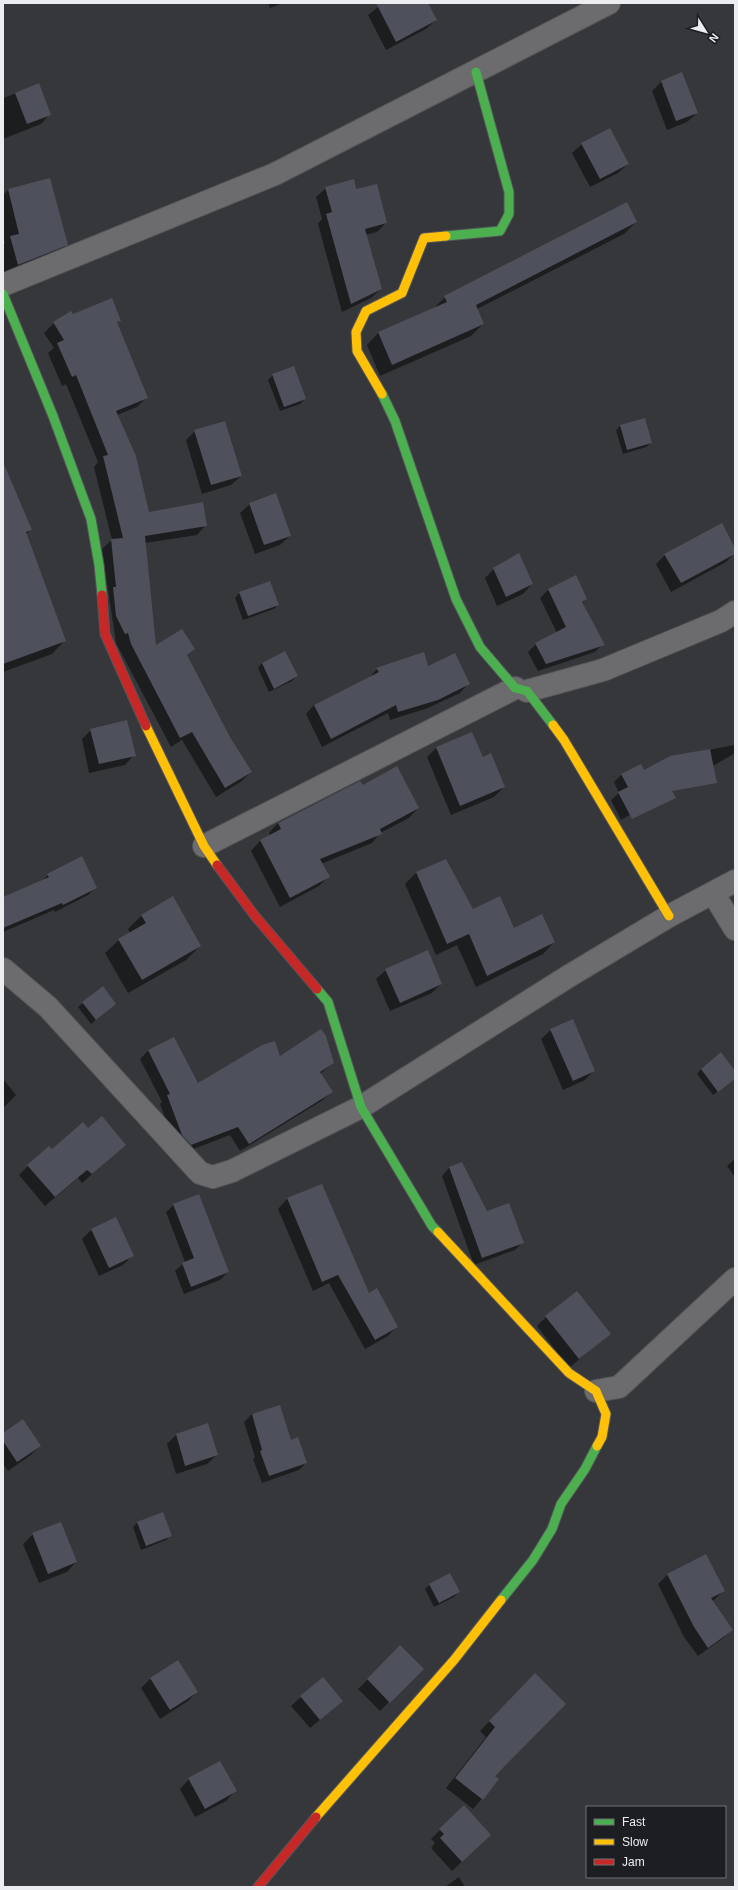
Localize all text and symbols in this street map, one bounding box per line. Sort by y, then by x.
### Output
north arrow [686,12,726,52]
text: N [707,31,721,45]
legend [586,1806,726,1878]
text: Fast [622,1815,646,1829]
text: Slow [622,1835,648,1849]
text: Jam [622,1855,645,1869]

